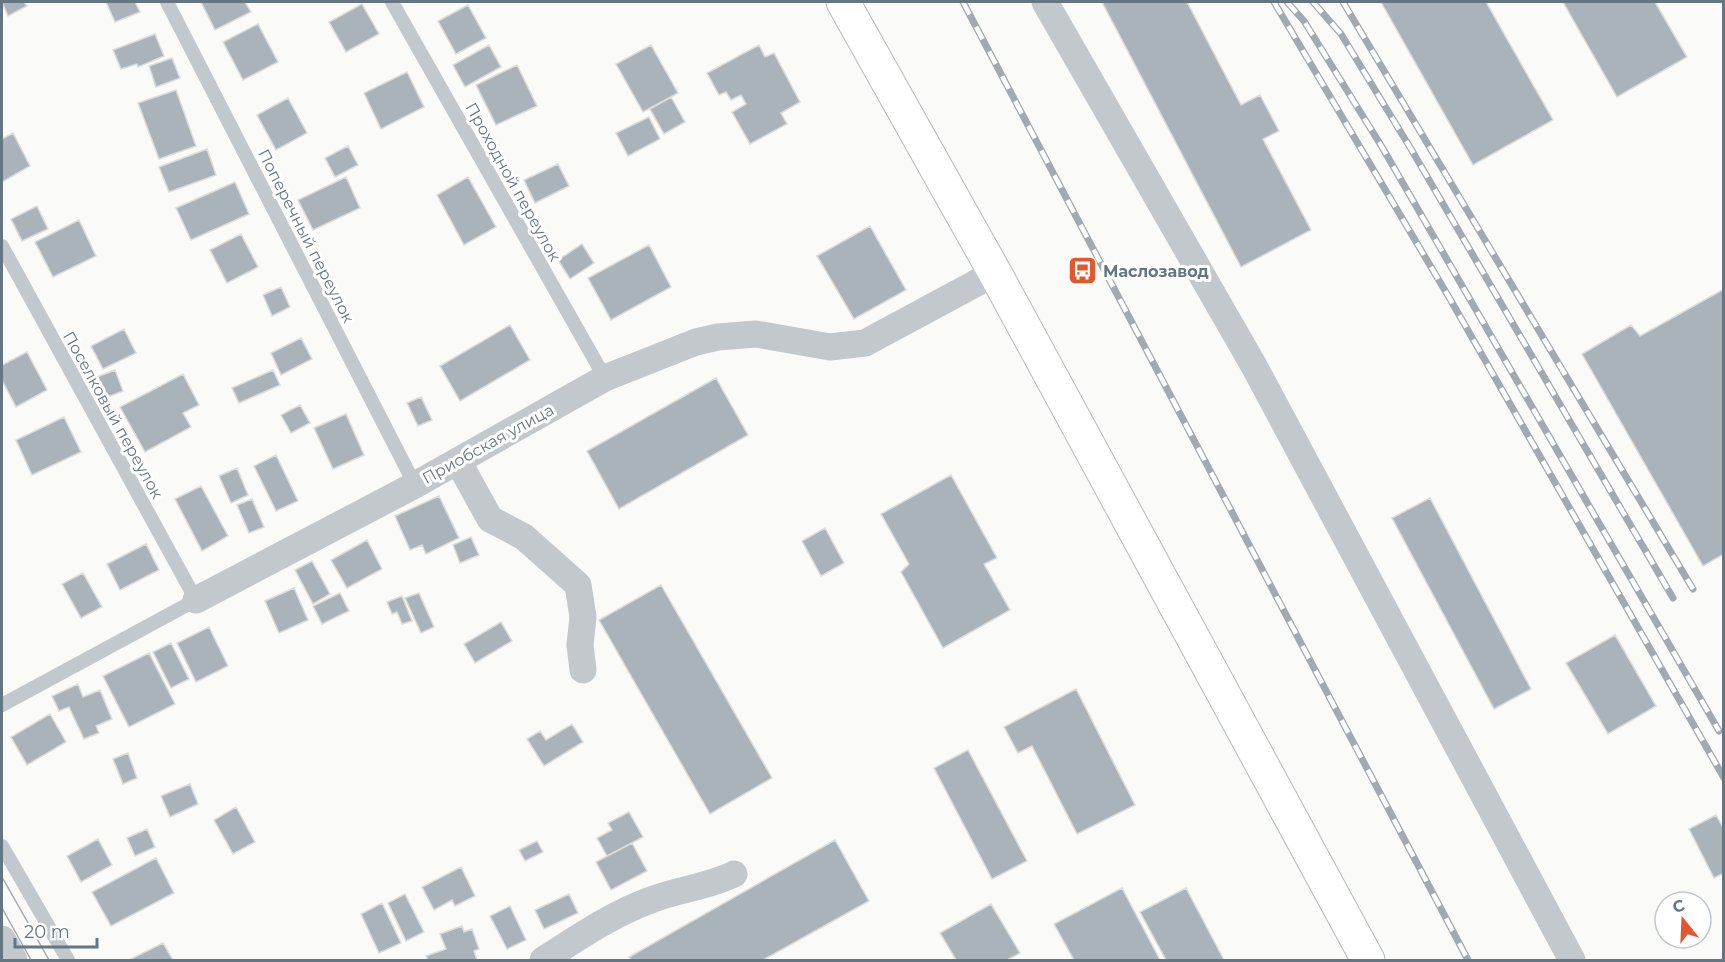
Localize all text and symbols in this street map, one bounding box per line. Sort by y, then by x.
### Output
street label: Проходной переулок [461,99,565,265]
street label: Поперечный переулок [254,146,358,327]
bus stop icon: Маслозавод [1066,255,1098,287]
place label: Маслозавод [1103,262,1209,281]
street label: Поселковый переулок [59,328,167,503]
street label: Приобская улица [419,400,557,488]
north arrow [1653,890,1713,950]
text: С [1670,895,1687,917]
scale bar [15,911,98,949]
text: 20 m [24,921,70,943]

